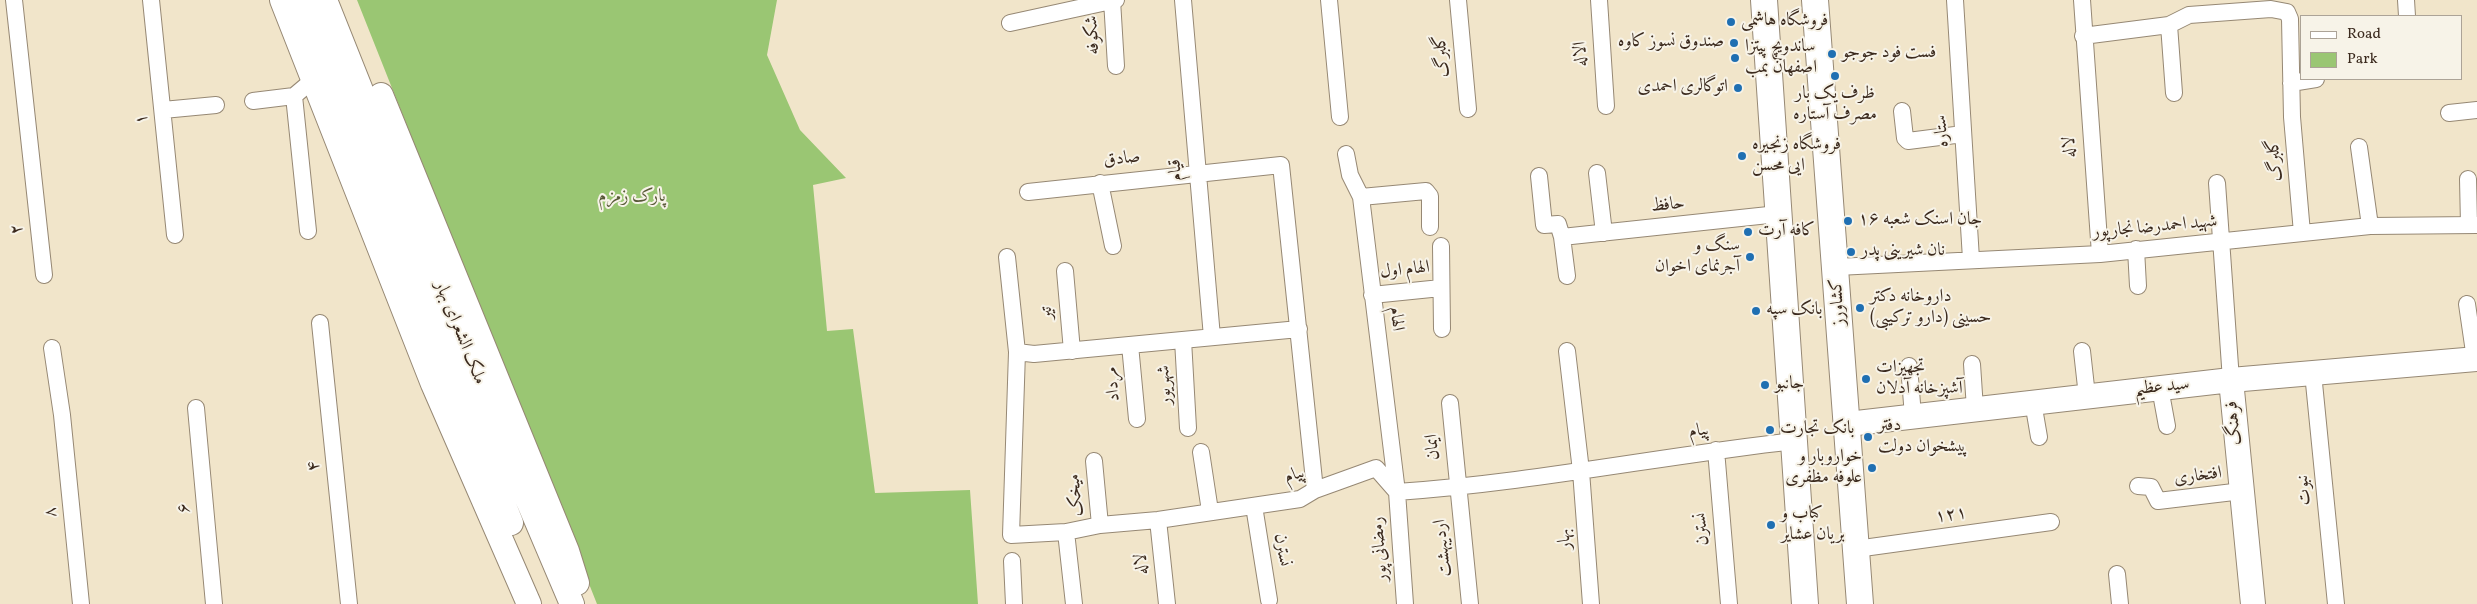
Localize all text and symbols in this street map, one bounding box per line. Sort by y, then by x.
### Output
place label: فروشگاه هاشمی [1741,11,1828,33]
street label: شکوفه [1082,15,1106,55]
legend [2300,15,2462,80]
marker: فروشگاه هاشمی [1725,16,1737,28]
text: Road [2347,24,2381,45]
place label: صندوق نسوز کاوه [1618,32,1724,54]
street label: گلبرگ [1430,34,1456,78]
marker: صندوق نسوز کاوه [1728,37,1740,49]
place label: ساندویچ پیتزا اصفهان بمب [1745,37,1817,80]
street label: الاله [1570,41,1594,67]
place label: فست فود جوجو [1842,43,1936,65]
marker: فست فود جوجو [1826,48,1838,60]
text: Park [2347,49,2378,70]
marker: ساندویچ پیتزا اصفهان بمب [1729,52,1741,64]
marker: ظرف یک بار مصرف آستاره [1829,70,1841,82]
place label: اتوگالری احمدی [1637,77,1728,99]
marker: اتوگالری احمدی [1732,82,1744,94]
place label: ظرف یک بار مصرف آستاره [1793,84,1877,126]
street label: ۱ [132,113,154,125]
street label: ستاره [1931,114,1955,148]
place label: فروشگاه زنجیره ایی محسن [1752,135,1841,178]
street label: لاله [2059,136,2083,158]
street label: گلبرگ [2263,138,2289,182]
street label: صادق [1102,147,1142,173]
marker: فروشگاه زنجیره ایی محسن [1736,150,1748,162]
street label: قیام [1165,158,1189,182]
park label: پارک زمزم [598,187,666,209]
street label: حافظ [1650,193,1686,219]
place label: جان اسنک شعبه ۱۶ [1858,210,1982,232]
street label: شهید احمدرضا نجارپور [2092,212,2218,244]
marker: جان اسنک شعبه ۱۶ [1842,215,1854,227]
place label: کافه آرت [1758,221,1815,243]
street label: ۲ [7,223,29,235]
marker: کافه آرت [1742,226,1754,238]
place label: سنگ و آجرنمای اخوان [1655,236,1740,278]
place label: نان شیرینی پدر [1861,241,1945,263]
marker: نان شیرینی پدر [1845,246,1857,258]
marker: سنگ و آجرنمای اخوان [1744,251,1756,263]
street label: الهام اول [1379,258,1431,284]
street label: کشاورز [1827,277,1851,327]
street label: ملک الشعرای بهار [428,278,490,388]
place label: داروخانه دکتر حسینی (دارو ترکیبی) [1870,287,1991,330]
place label: بانک سپه [1766,300,1822,322]
marker: داروخانه دکتر حسینی (دارو ترکیبی) [1854,302,1866,314]
street label: تیر [1037,305,1059,321]
marker: بانک سپه [1750,305,1762,317]
street label: الهام [1383,306,1407,332]
place label: تجهیزات آشپزخانه آدلان [1876,358,1963,400]
street label: شهریور [1154,365,1178,405]
street label: مرداد [1102,366,1126,402]
marker: تجهیزات آشپزخانه آدلان [1860,373,1872,385]
place label: جانبو [1775,374,1804,396]
street label: سید عظیم [2133,374,2191,402]
marker: جانبو [1759,379,1771,391]
street label: فرهنگ [2222,400,2248,446]
place label: دفتر پیشخوان دولت [1878,416,1968,458]
place label: بانک تجارت [1780,419,1854,441]
street label: پیام [1687,420,1711,444]
marker: بانک تجارت [1764,424,1776,436]
marker: دفتر پیشخوان دولت [1862,431,1874,443]
street label: ایمان [1422,433,1446,461]
place label: خواروبار و علوفه مظفری [1785,447,1862,489]
street label: ۴ [304,460,326,472]
street label: پیام [1282,462,1308,490]
marker: خواروبار و علوفه مظفری [1866,462,1878,474]
street label: افتخاری [2173,463,2223,491]
street label: میخک [1064,473,1090,517]
street label: نبوت [2293,474,2317,506]
street label: ۶ [174,502,196,514]
street label: ۱۲۱ [1934,503,1968,529]
place label: کباب و بریان عشایر [1781,504,1845,546]
street label: ۸ [41,506,63,518]
street label: نسترن [1691,512,1715,546]
street label: رمضانی پور [1368,516,1394,582]
street label: اردیبهشت [1430,518,1458,578]
marker: کباب و بریان عشایر [1765,519,1777,531]
street label: بهار [1554,528,1578,550]
street label: نسترن [1268,532,1294,568]
street label: لاله [1131,552,1155,576]

